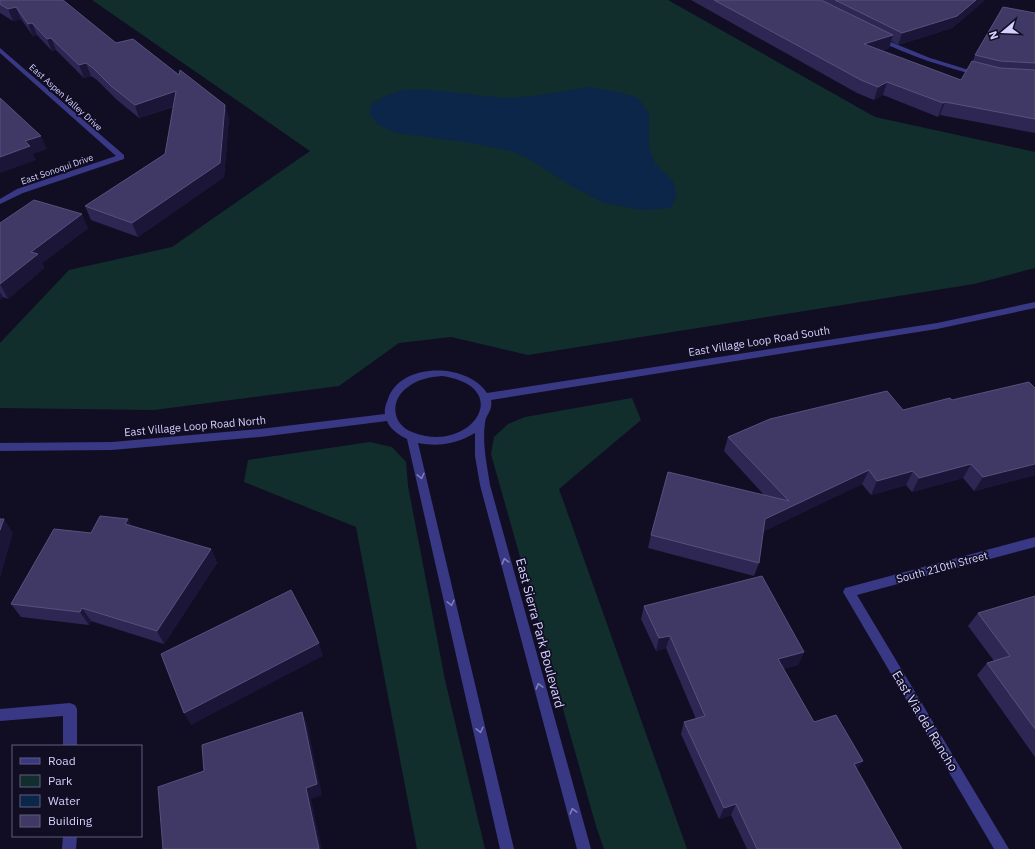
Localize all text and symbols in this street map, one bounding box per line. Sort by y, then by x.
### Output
north arrow [983,12,1023,52]
text: N [986,29,1001,41]
street label: East Aspen Valley Drive [27,61,105,133]
street label: East Sonoqui Drive [19,151,95,187]
street label: East Village Loop Road South [687,323,831,359]
street label: East Village Loop Road North [123,413,267,439]
one-way arrow [417,473,425,479]
street label: South 210th Street [895,548,989,586]
street label: East Sierra Park Boulevard [512,556,568,710]
one-way arrow [501,557,510,564]
one-way arrow [446,600,454,606]
street label: East Via del Rancho [888,668,962,774]
one-way arrow [535,683,544,690]
one-way arrow [475,726,483,733]
legend [12,745,142,837]
text: Road [48,753,76,768]
text: Park [48,773,73,788]
text: Water [48,793,81,808]
one-way arrow [570,808,578,815]
text: Building [48,813,93,828]

